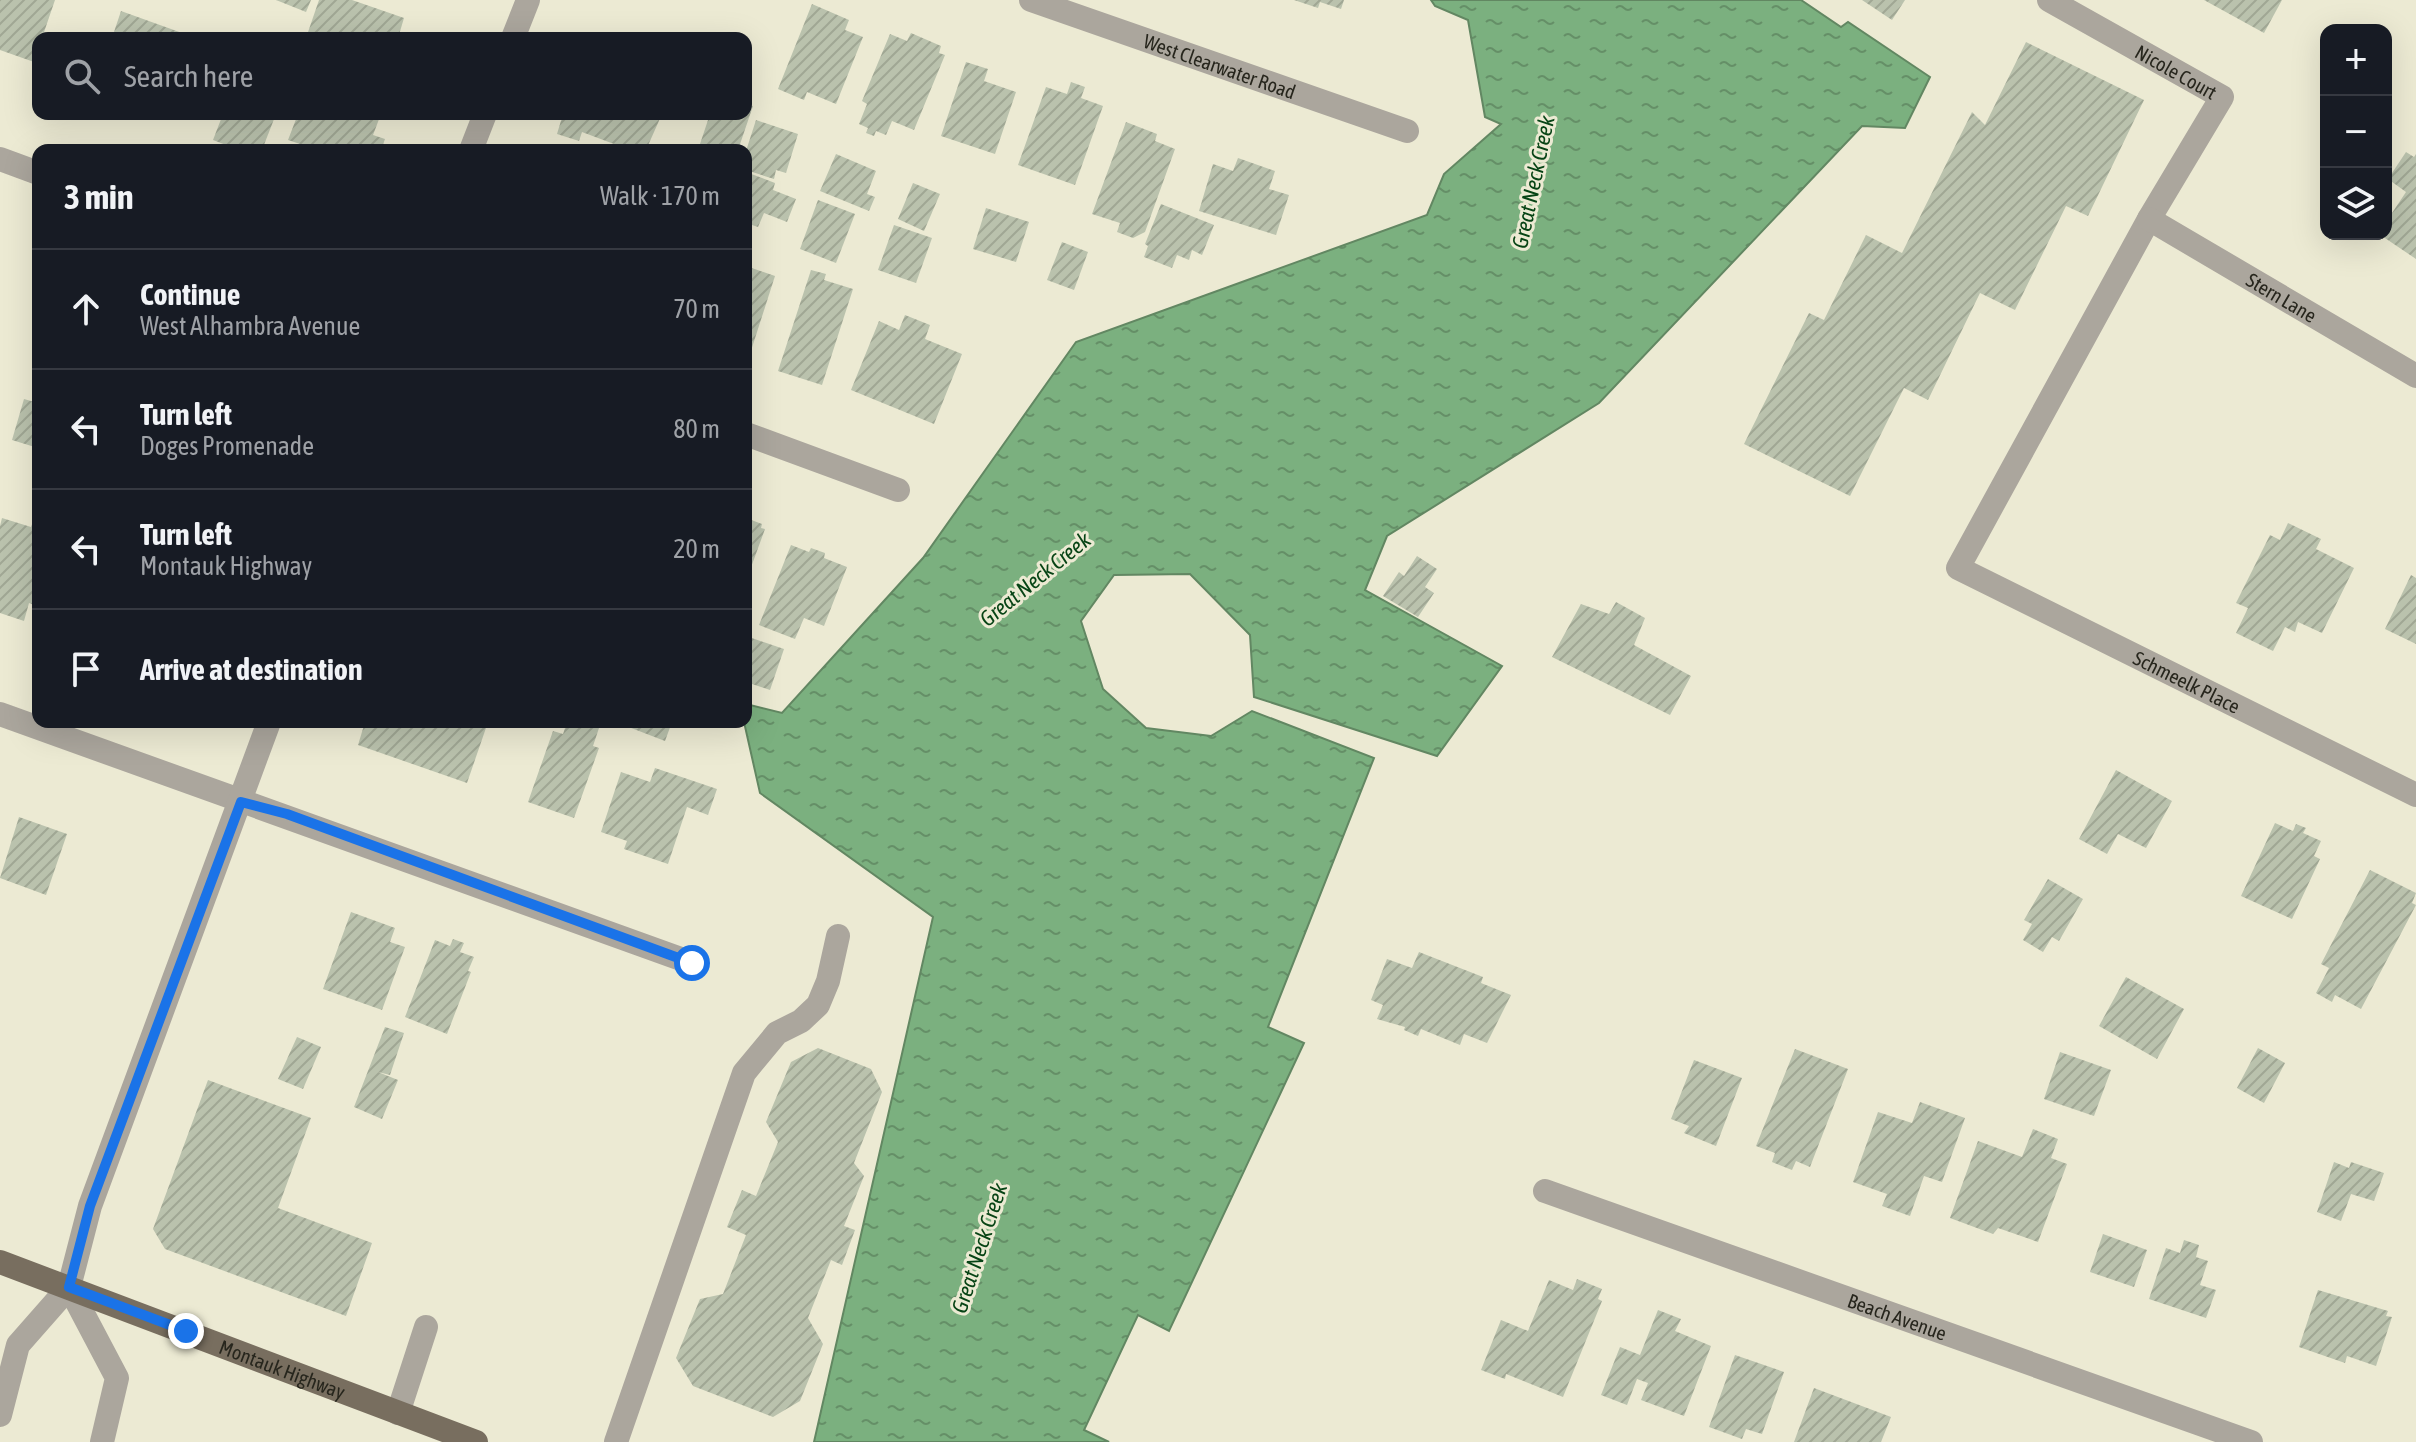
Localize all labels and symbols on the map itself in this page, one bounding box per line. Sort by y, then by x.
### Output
street label: West Clearwater Road [1141,29,1299,103]
street label: Nicole Court [2132,39,2221,103]
water label: Great Neck Creek [1506,113,1560,251]
street label: Stern Lane [2243,268,2321,327]
water label: Great Neck Creek [974,526,1096,632]
street label: Schmeelk Place [2130,646,2244,718]
route start [674,945,710,981]
water label: Great Neck Creek [946,1180,1012,1316]
street label: Beach Avenue [1845,1288,1950,1344]
route end [168,1313,204,1349]
street label: Montauk Highway [216,1335,349,1403]

